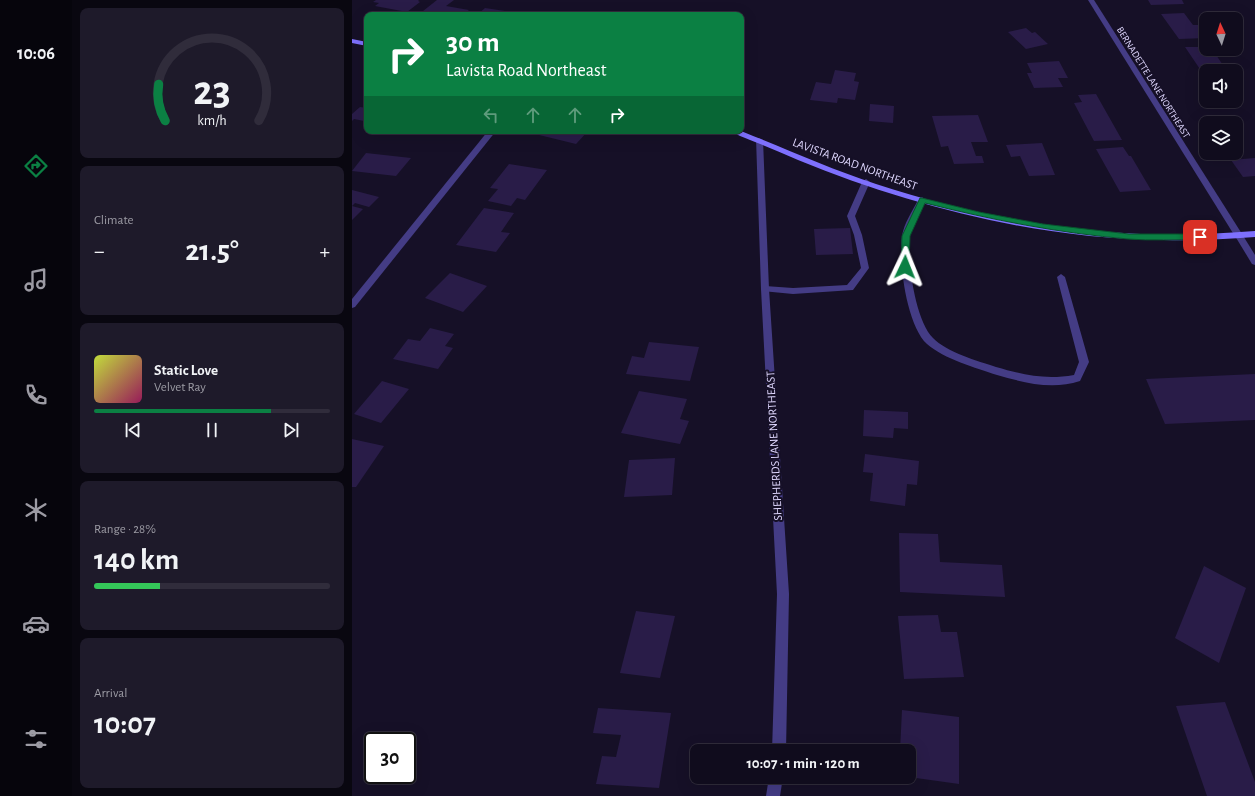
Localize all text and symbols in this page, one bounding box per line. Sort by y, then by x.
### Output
north arrow [1199,12,1243,56]
map controls [1199,12,1243,160]
street label: BERNADETTE LANE NORTHEAST [1115,25,1192,140]
icon: right [380,28,432,80]
text: 30 m [446,29,499,57]
text: 10:06 [17,45,55,63]
text: Lavista Road Northeast [446,62,607,80]
button: sound [1199,64,1243,108]
text: 23 [193,71,231,112]
icon: left [480,104,502,126]
icon: ahead [522,104,544,126]
icon: ahead [564,104,586,126]
icon: right [606,104,628,126]
text: km/h [197,113,227,127]
button: layers [1199,116,1243,160]
street label: LAVISTA ROAD NORTHEAST [791,136,919,192]
icon: directions [22,152,50,180]
text: Climate [94,214,133,227]
pin [1183,220,1217,254]
icon: arrive [1189,226,1211,248]
text: 21.5° [185,236,239,266]
text: − [94,240,105,262]
text: + [319,240,330,262]
position arrow [884,246,926,288]
icon: music [22,266,50,294]
text: Static Love [154,363,218,378]
street label: SHEPHERDS LANE NORTHEAST [764,371,784,521]
icon: phone [22,381,50,409]
text: Velvet Ray [154,381,206,394]
icon: previous [122,419,144,441]
icon: pause [201,419,223,441]
icon: next [280,419,302,441]
icon: climate [22,496,50,524]
text: Range · 28% [94,523,156,536]
text: 140 km [94,545,179,575]
icon: car [22,610,50,638]
text: Arrival [94,687,127,700]
text: 10:07 [94,709,156,739]
icon: filters [22,725,50,753]
speed limit sign: 30 [364,732,416,784]
text: 10:07 · 1 min · 120 m [746,756,860,771]

